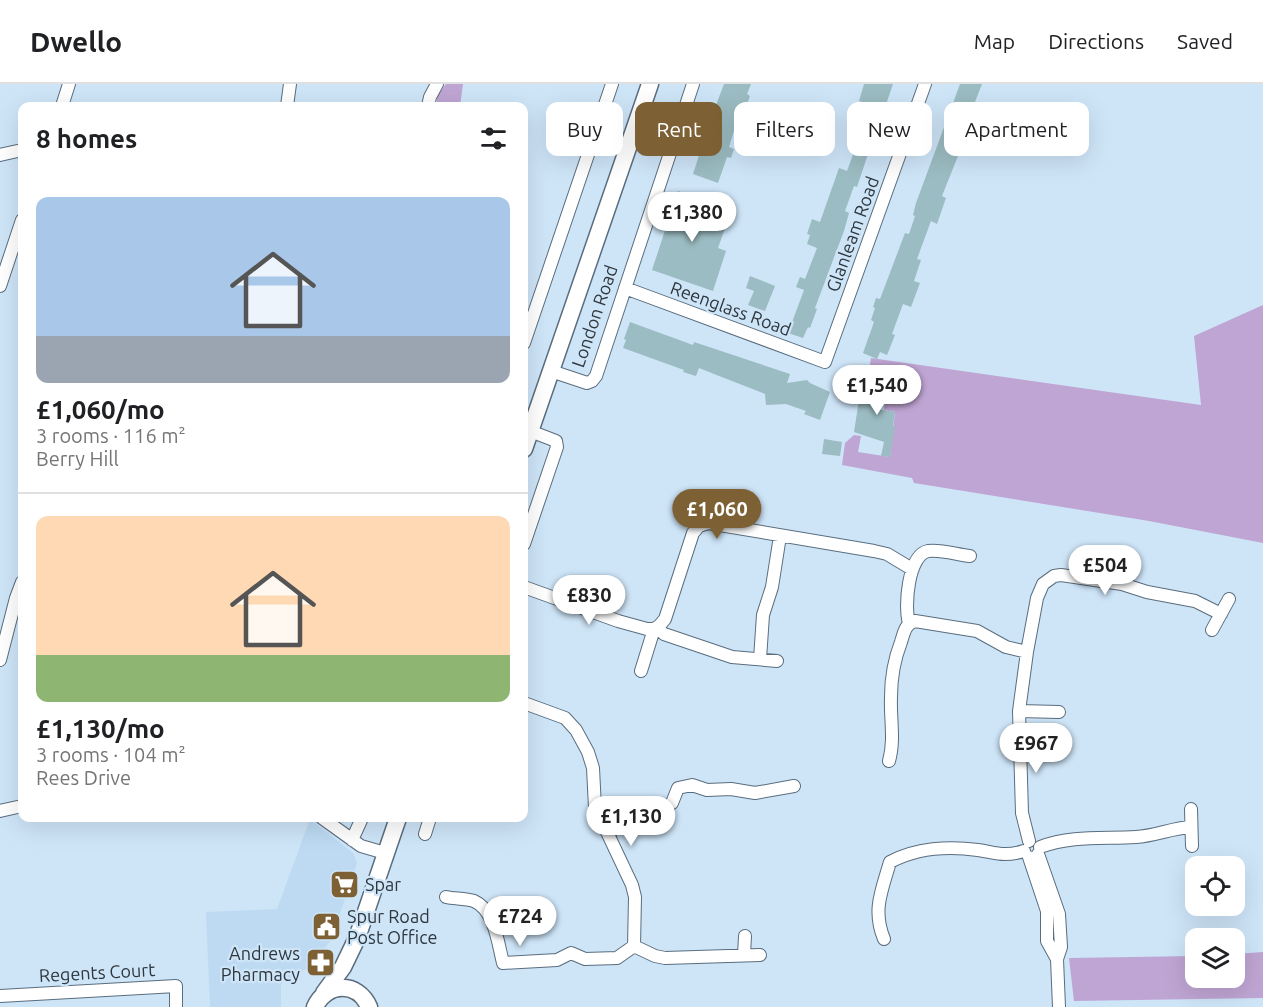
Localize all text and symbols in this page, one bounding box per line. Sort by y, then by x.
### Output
text: Dwello [30,26,122,57]
text: Map [974,29,1015,53]
text: Directions [1048,29,1144,53]
text: Saved [1177,29,1233,53]
chip: Buy [546,102,623,156]
chip: Rent [635,102,722,156]
chip: Filters [734,102,835,156]
chip: New [847,102,932,156]
chip: Apartment [944,102,1089,156]
icon: filters [477,122,510,155]
text: 8 homes [36,124,137,153]
street label: Glanleam Road [822,174,882,294]
pin: £1,380 [643,192,741,243]
text: £1,380 [661,200,723,223]
icon: home [219,236,327,344]
street label: London Road [567,262,621,370]
street label: Reenglass Road [668,277,794,339]
pin: £1,540 [828,365,926,416]
text: £1,540 [846,373,908,396]
text: £1,060/mo [36,395,165,424]
text: 3 rooms · 116 m² [36,424,186,447]
text: Berry Hill [36,447,119,470]
pin: £1,060 [668,489,766,540]
text: £1,060 [686,497,748,520]
pin: £504 [1069,545,1141,596]
text: £504 [1082,553,1128,576]
icon: home [219,555,327,663]
pin: £830 [553,575,625,626]
text: £830 [566,583,612,606]
text: £1,130/mo [36,714,165,743]
pin: £967 [1000,723,1072,774]
text: £967 [1013,731,1059,754]
text: 3 rooms · 104 m² [36,743,186,766]
text: Rees Drive [36,766,131,789]
pin: £1,130 [582,796,680,847]
text: £1,130 [600,804,662,827]
map controls [1185,856,1245,988]
button: locate [1185,856,1245,916]
supermarket icon: Spar [328,868,360,900]
place label: Spar [365,874,401,894]
pin: £724 [484,896,556,947]
text: £724 [497,904,543,927]
place label: Spur Road Post Office [347,906,437,947]
public building icon: Spur Road Post Office [310,910,342,942]
button: layers [1185,928,1245,988]
place label: Andrews Pharmacy [221,943,300,984]
pharmacy icon: Andrews Pharmacy [305,947,337,979]
street label: Regents Court [38,959,156,985]

